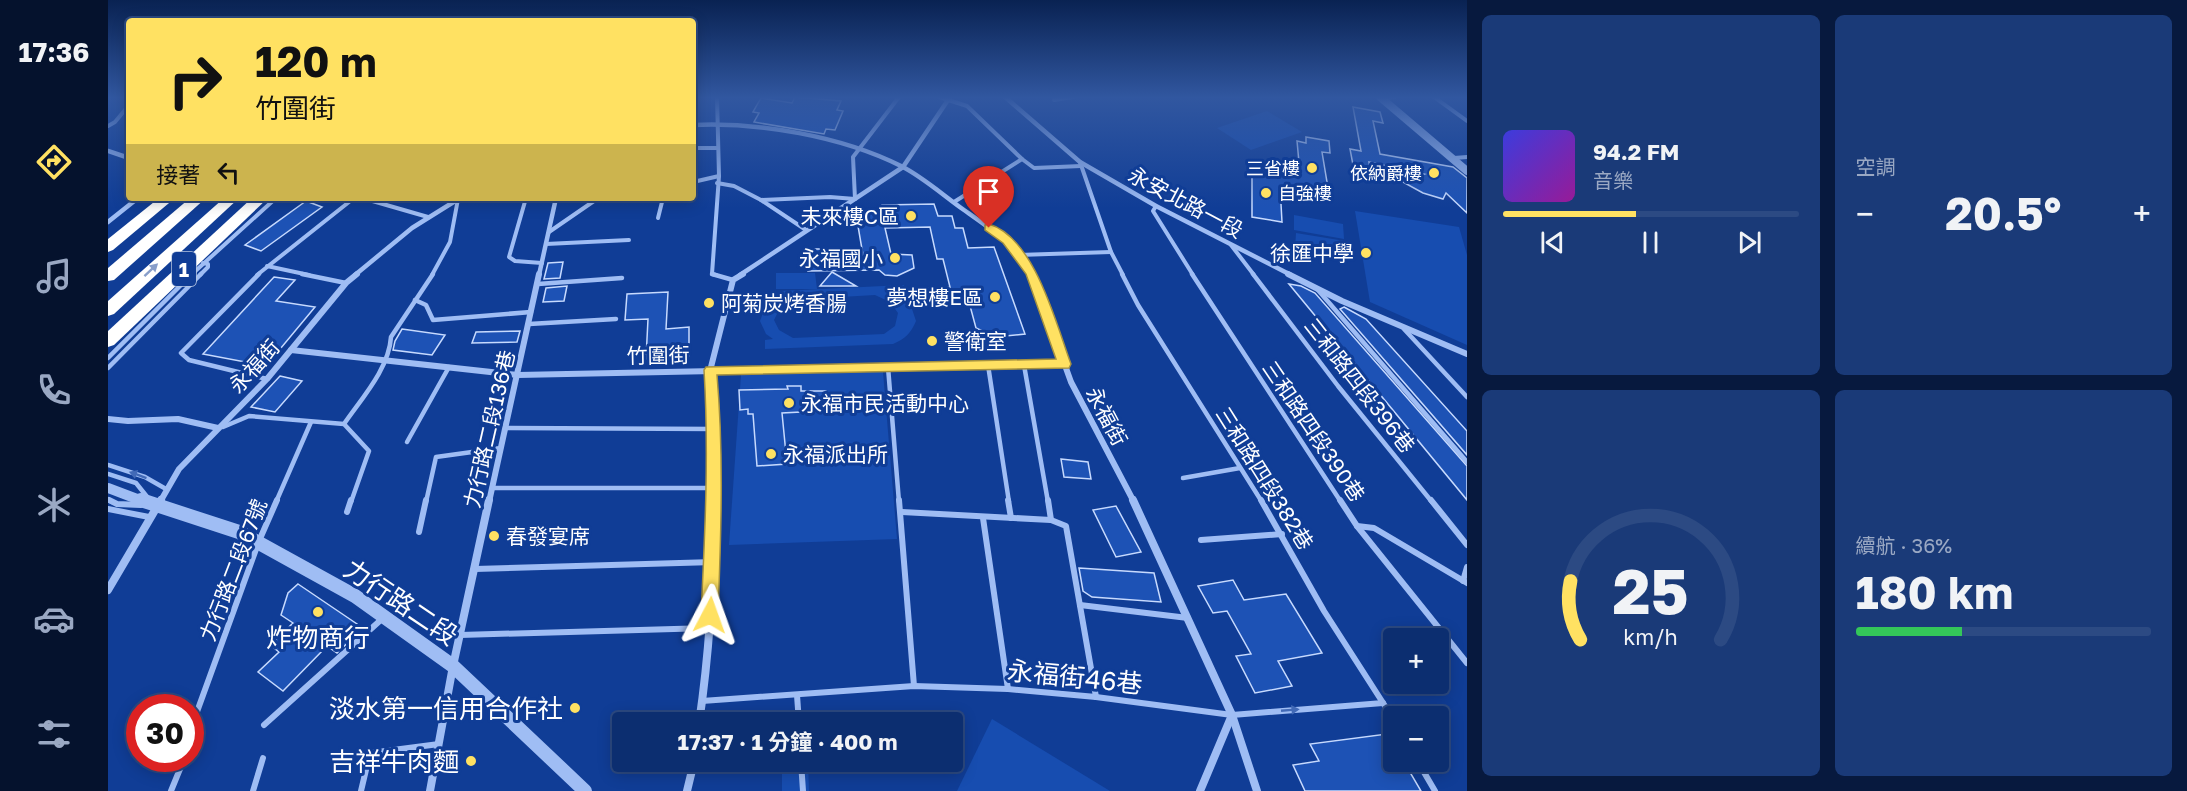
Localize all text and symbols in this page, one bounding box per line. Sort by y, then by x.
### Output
text: 17:36 [19,36,89,68]
text: 120 m [255,36,377,86]
icon: right [156,42,234,120]
text: 竹圍街 [255,92,336,124]
text: 94.2 FM [1593,138,1679,165]
icon: directions [33,141,75,183]
text: 空調 [1856,154,1896,178]
icon: left [212,156,245,189]
place label: 三省樓 [1246,157,1300,179]
text: 接著 [156,161,200,188]
street label: 永安北路一段 [1124,161,1248,243]
marker: 三省樓 [1305,161,1319,175]
place label: 依納爵樓 [1350,162,1422,184]
pin [963,166,1014,228]
marker: 依納爵樓 [1427,166,1441,180]
text: 音樂 [1593,168,1633,192]
icon: arrive [972,175,1005,208]
place label: 自強樓 [1278,182,1332,204]
marker: 自強樓 [1259,186,1273,200]
text: 20.5° [1945,186,2061,240]
text: − [1856,194,1874,233]
text: + [2133,194,2151,233]
place label: 未來樓C區 [801,203,899,229]
marker: 未來樓C區 [904,209,918,223]
icon: previous [1536,226,1569,259]
icon: pause [1634,226,1667,259]
icon: next [1733,226,1766,259]
place label: 徐匯中學 [1270,240,1354,266]
place label: 永福國小 [799,245,883,271]
marker: 徐匯中學 [1359,246,1373,260]
marker: 永福國小 [888,251,902,265]
road number: 1 [172,252,196,286]
icon: music [33,255,75,297]
one-way arrow [144,264,158,278]
place label: 夢想樓E區 [886,284,983,310]
place label: 阿菊炭烤香腸 [721,290,847,316]
marker: 夢想樓E區 [988,290,1002,304]
marker: 阿菊炭烤香腸 [702,296,716,310]
street label: 三和路四段396巷 [1299,312,1421,458]
place label: 警衛室 [944,328,1007,354]
street label: 永福街 [223,334,285,398]
marker: 警衛室 [925,334,939,348]
street label: 竹圍街 [626,341,690,369]
street label: 力行路二段136巷 [458,348,520,510]
street label: 三和路四段390巷 [1257,356,1371,506]
icon: phone [33,369,75,411]
street label: 永福街 [1081,382,1133,450]
place label: 永福市民活動中心 [801,390,969,416]
marker: 永福市民活動中心 [782,396,796,410]
street label: 三和路四段382巷 [1211,402,1319,554]
place label: 永福派出所 [783,441,888,467]
marker: 永福派出所 [764,447,778,461]
one-way arrow [129,470,147,480]
icon: climate [33,484,75,526]
street label: 力行路二段67號 [194,495,272,645]
place label: 春發宴席 [506,523,590,549]
marker: 春發宴席 [487,529,501,543]
text: 續航 · 36% [1856,533,1952,557]
street label: 力行路二段 [338,553,464,651]
text: 25 [1613,553,1689,628]
text: 180 km [1856,565,2013,619]
position arrow [678,583,742,647]
icon: car [33,598,75,640]
marker: 炸物商行 [311,605,325,619]
place label: 炸物商行 [266,622,370,653]
text: km/h [1623,624,1678,650]
map controls [1383,628,1449,772]
button: + [1383,628,1449,694]
street label: 永福街46巷 [1006,654,1144,700]
place label: 淡水第一信用合作社 [329,693,563,724]
speed limit sign: 30 [126,694,204,772]
marker: 淡水第一信用合作社 [568,701,582,715]
one-way arrow [1281,706,1300,715]
button: − [1383,706,1449,772]
icon: filters [33,713,75,755]
text: 17:37 · 1 分鐘 · 400 m [678,728,897,755]
place label: 吉祥牛肉麵 [329,746,459,777]
marker: 吉祥牛肉麵 [464,754,478,768]

